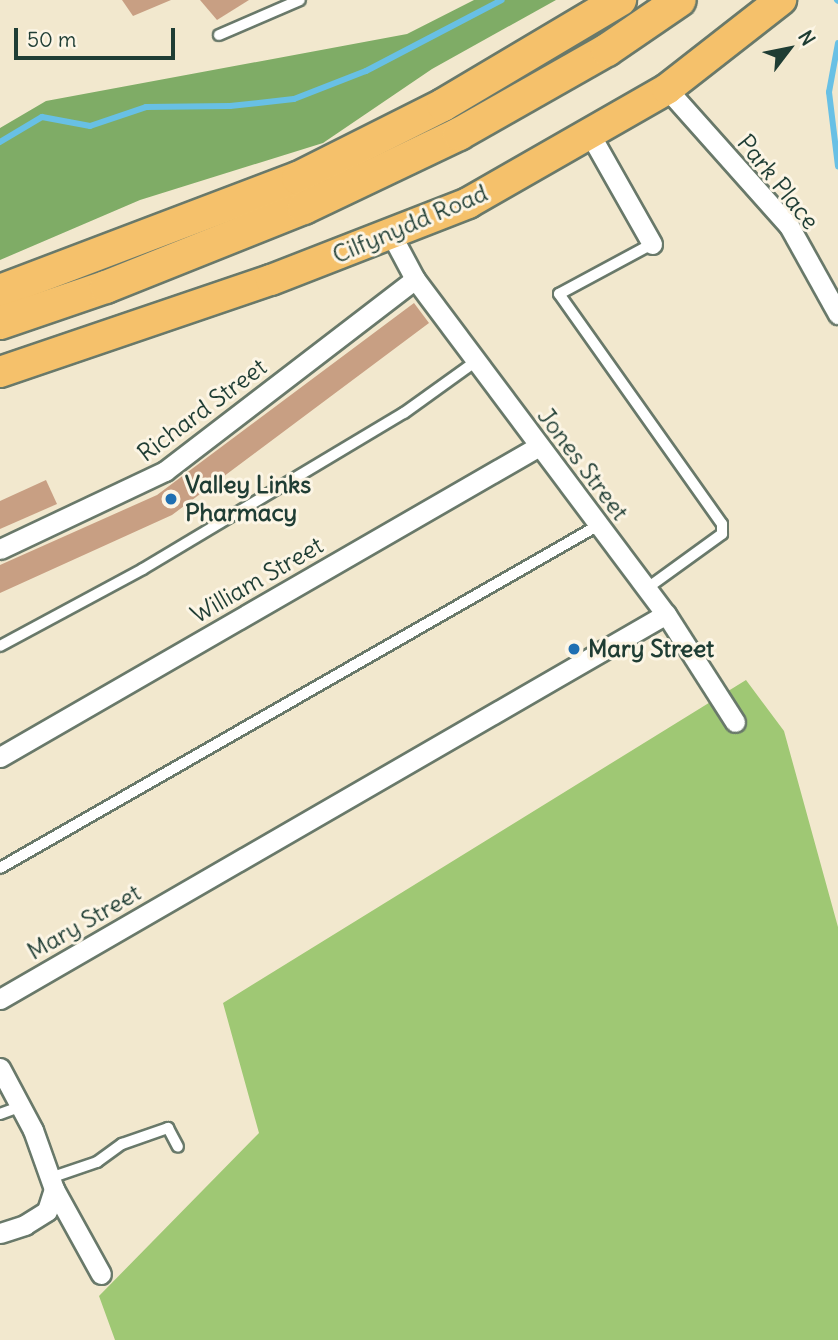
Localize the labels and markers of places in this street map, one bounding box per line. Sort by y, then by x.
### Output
place label: Valley Links Pharmacy [185,471,311,527]
marker: Valley Links Pharmacy [163,491,179,507]
place label: Mary Street [588,635,714,663]
marker: Mary Street [566,641,582,657]

